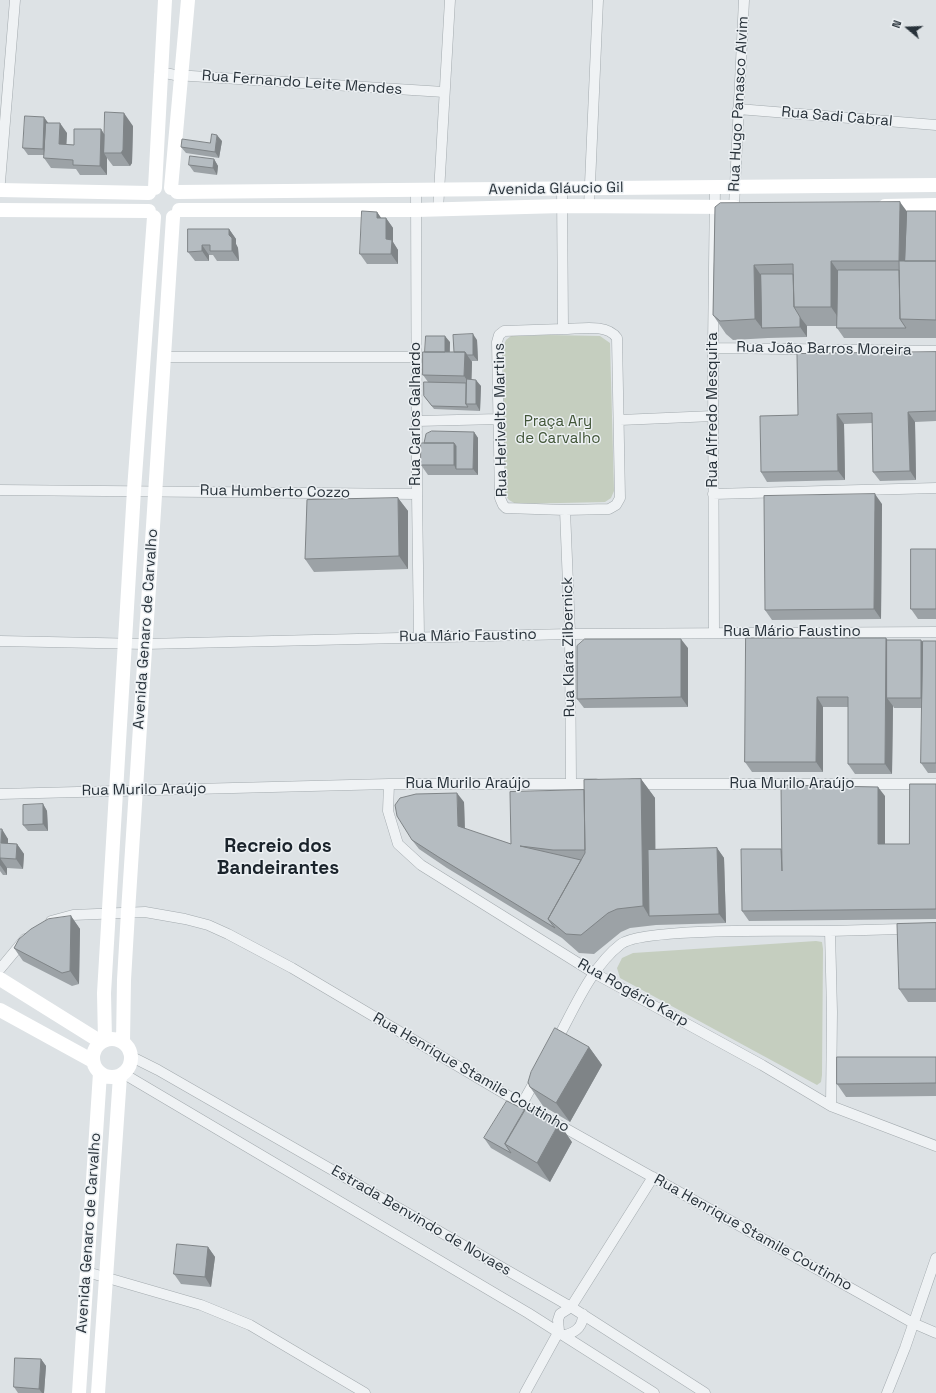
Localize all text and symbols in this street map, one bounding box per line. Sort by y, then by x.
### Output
north arrow [888,8,928,48]
street label: Rua Hugo Panasco Alvim [725,16,753,192]
text: N [889,18,904,30]
street label: Rua Fernando Leite Mendes [201,67,403,99]
street label: Rua Sadi Cabral [781,103,893,131]
street label: Avenida Gláucio Gil [488,179,624,199]
street label: Rua Alfredo Mesquita [704,332,722,488]
street label: Rua João Barros Moreira [736,338,912,360]
street label: Rua Carlos Galhardo [407,342,425,486]
street label: Rua Herivelto Martins [491,343,511,497]
park label: Praça Ary de Carvalho [516,413,600,448]
street label: Rua Humberto Cozzo [200,482,350,502]
street label: Avenida Genaro de Carvalho [130,528,162,730]
street label: Rua Klara Zilbernick [559,577,579,717]
street label: Rua Mário Faustino [723,623,861,641]
street label: Rua Mário Faustino [399,626,537,646]
street label: Rua Murilo Araújo [406,775,530,793]
street label: Rua Murilo Araújo [730,775,854,793]
street label: Rua Murilo Araújo [81,780,207,800]
district label: Recreio dos Bandeirantes [217,836,339,880]
street label: Rua Rogério Karp [574,955,692,1031]
street label: Rua Henrique Stamile Coutinho [370,1009,572,1137]
street label: Avenida Genaro de Carvalho [73,1132,105,1334]
street label: Estrada Benvindo de Novaes [328,1162,514,1280]
street label: Rua Henrique Stamile Coutinho [651,1171,855,1295]

